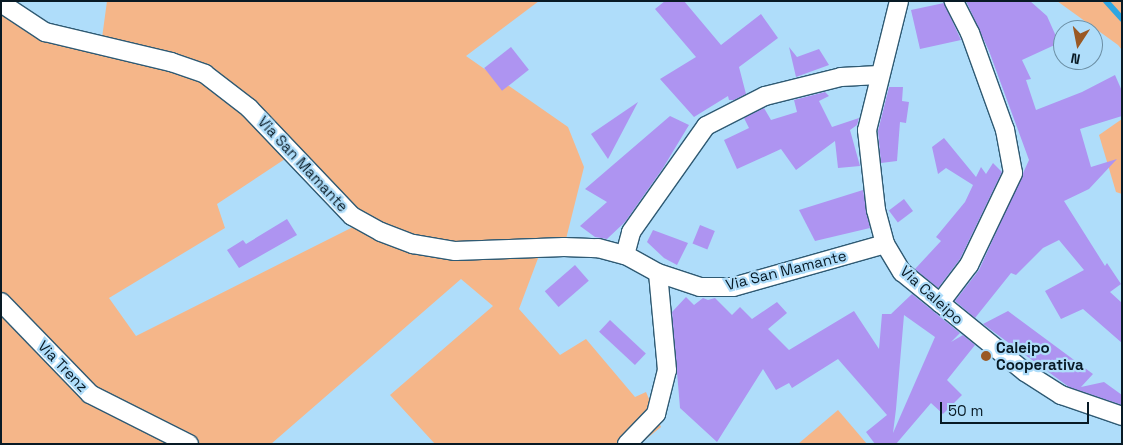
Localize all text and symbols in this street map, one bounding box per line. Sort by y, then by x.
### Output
north arrow [1053,20,1103,70]
text: N [1069,49,1082,68]
street label: Via San Mamante [254,113,352,215]
street label: Via San Mamante [724,246,848,294]
street label: Via Caleipo [897,262,967,328]
street label: Via Trenz [34,337,92,395]
place label: Caleipo Cooperativa [996,338,1084,373]
marker: Caleipo Cooperativa [980,350,992,362]
scale bar [943,392,1092,424]
text: 50 m [948,401,983,420]

